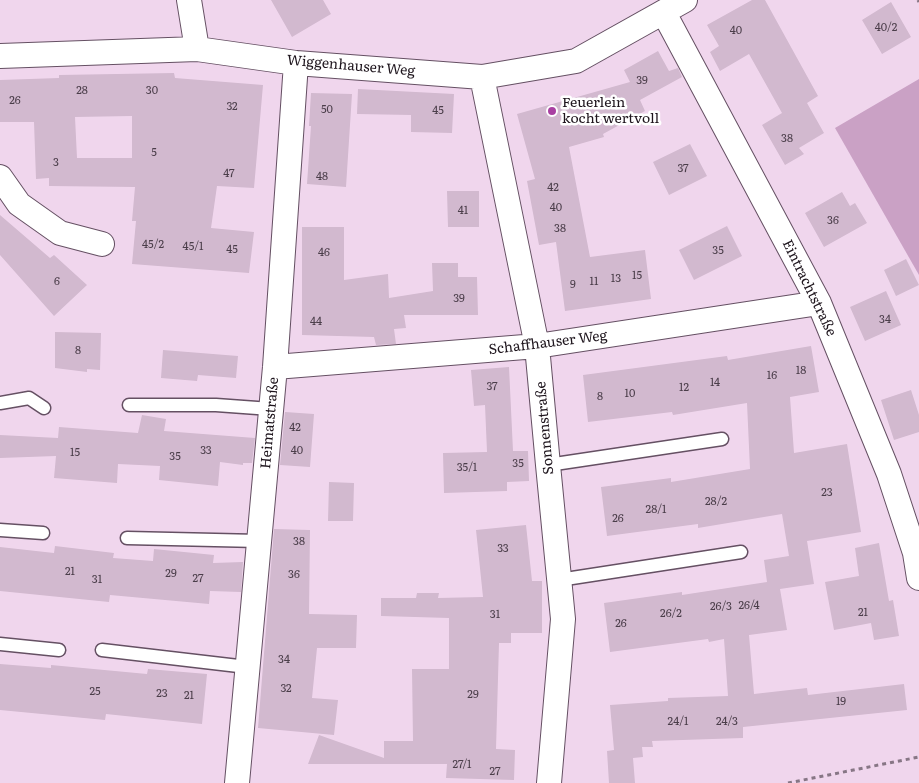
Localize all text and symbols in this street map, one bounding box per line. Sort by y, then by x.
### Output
house number: 40/2 [875,21,897,35]
house number: 40 [730,24,742,38]
street label: Wiggenhauser Weg [286,52,416,80]
house number: 39 [636,74,648,88]
house number: 28 [76,84,88,98]
house number: 30 [146,84,158,98]
house number: 26 [9,94,21,108]
place label: Feuerlein kocht wertvoll [562,95,659,128]
house number: 32 [226,100,238,114]
house number: 50 [321,103,333,117]
house number: 45 [432,104,444,118]
marker: Feuerlein kocht wertvoll [546,105,558,117]
house number: 38 [781,132,793,146]
house number: 5 [151,146,157,160]
house number: 3 [53,156,59,170]
house number: 37 [677,162,689,176]
house number: 47 [223,167,235,181]
house number: 48 [316,170,328,184]
house number: 42 [547,181,559,195]
house number: 40 [550,201,562,215]
house number: 41 [458,204,468,218]
house number: 36 [827,214,839,228]
house number: 38 [554,222,566,236]
street label: Eintrachtstraße [778,237,840,339]
house number: 45/2 [142,238,164,252]
house number: 45/1 [183,240,203,254]
house number: 45 [226,243,238,257]
house number: 35 [712,244,724,258]
house number: 46 [318,246,330,260]
house number: 15 [632,269,642,283]
house number: 13 [611,272,621,286]
house number: 6 [54,275,60,289]
house number: 11 [590,275,598,289]
house number: 9 [570,278,576,292]
house number: 39 [453,292,465,306]
house number: 34 [879,313,891,327]
house number: 44 [310,315,322,329]
street label: Schaffhauser Weg [488,327,608,359]
house number: 8 [75,344,81,358]
house number: 18 [796,364,806,378]
house number: 16 [767,369,777,383]
street label: Heimatstraße [258,376,282,470]
house number: 14 [710,376,720,390]
house number: 37 [486,380,498,394]
street label: Sonnenstraße [533,381,557,475]
house number: 12 [679,381,689,395]
house number: 10 [625,387,635,401]
house number: 8 [597,390,603,404]
house number: 42 [289,421,301,435]
house number: 33 [200,444,212,458]
house number: 40 [291,444,303,458]
house number: 15 [70,446,80,460]
house number: 35 [169,450,181,464]
house number: 35 [512,457,524,471]
house number: 35/1 [457,461,477,475]
house number: 23 [821,486,833,500]
house number: 28/2 [705,495,727,509]
house number: 28/1 [646,503,666,517]
house number: 26 [612,512,624,526]
house number: 38 [293,535,305,549]
house number: 33 [497,542,509,556]
house number: 21 [65,565,75,579]
house number: 29 [165,567,177,581]
house number: 36 [288,568,300,582]
house number: 27 [192,572,204,586]
house number: 31 [92,573,102,587]
house number: 26/4 [738,599,760,613]
house number: 26/3 [710,600,732,614]
house number: 21 [858,606,868,620]
house number: 26/2 [660,607,682,621]
house number: 31 [490,608,500,622]
house number: 26 [615,617,627,631]
house number: 34 [278,653,290,667]
house number: 32 [280,682,292,696]
house number: 25 [89,685,101,699]
house number: 23 [156,687,168,701]
house number: 29 [467,688,479,702]
house number: 21 [184,689,194,703]
house number: 19 [836,695,846,709]
house number: 24/1 [668,715,688,729]
house number: 24/3 [716,715,738,729]
house number: 27/1 [452,758,472,772]
house number: 27 [489,765,501,779]

